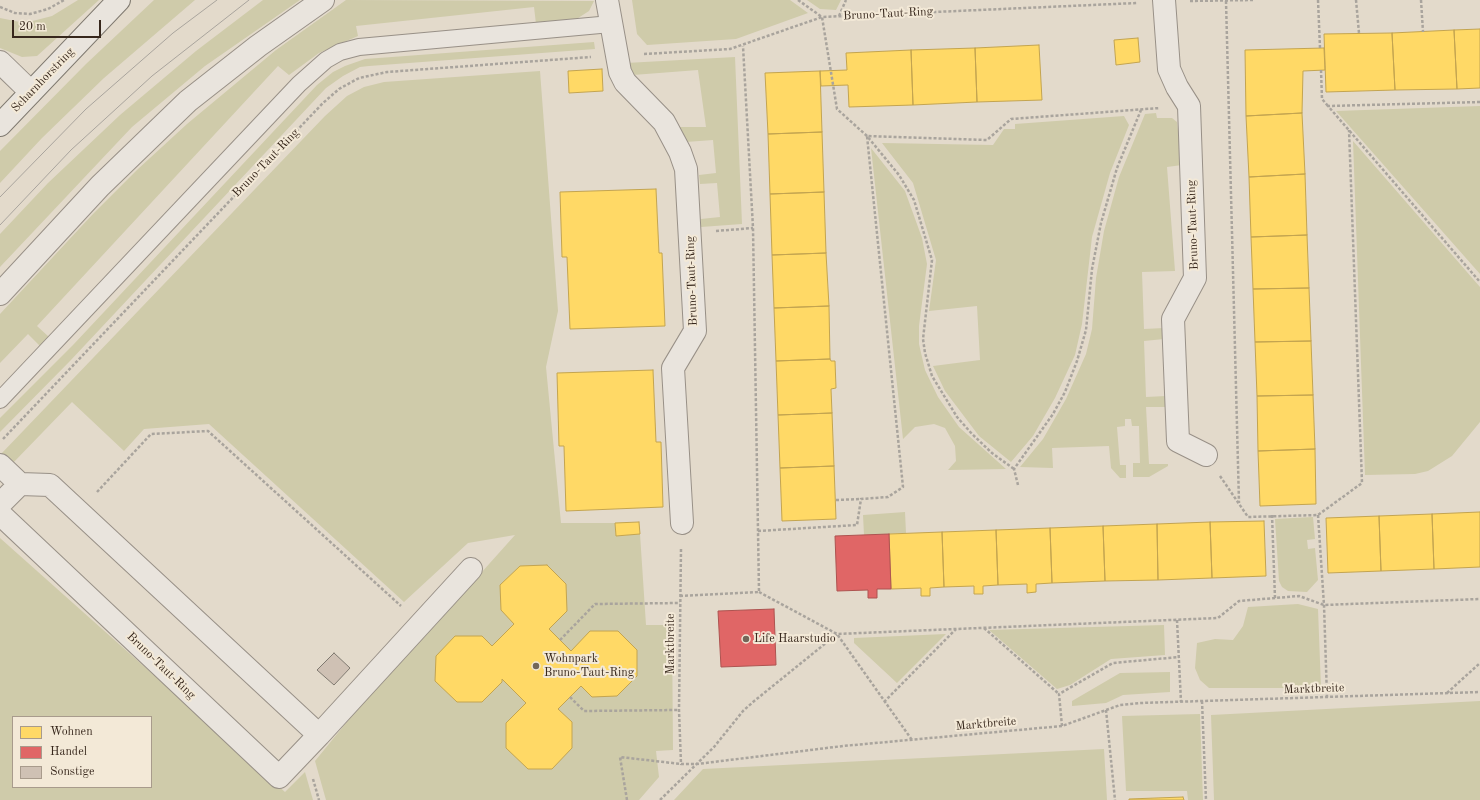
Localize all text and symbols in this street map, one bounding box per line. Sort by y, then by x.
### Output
street label: Bruno-Taut-Ring [843,4,933,24]
scale bar [14,12,103,38]
text: 20 m [19,21,46,33]
street label: Scharnhorstring [8,45,78,115]
street label: Bruno-Taut-Ring [229,126,303,200]
street label: Bruno-Taut-Ring [1184,180,1202,270]
street label: Bruno-Taut-Ring [683,236,701,326]
street label: Marktbreite [664,614,678,674]
street label: Bruno-Taut-Ring [124,629,198,703]
place label: Life Haarstudio [754,632,836,646]
marker: Life Haarstudio [741,634,751,644]
place label: Wohnpark Bruno-Taut-Ring [544,652,634,680]
marker: Wohnpark Bruno-Taut-Ring [531,661,541,671]
street label: Marktbreite [1283,681,1345,697]
street label: Marktbreite [955,714,1017,734]
legend [12,716,152,788]
text: Wohnen [50,726,93,738]
text: Handel [50,746,87,758]
text: Sonstige [50,766,95,778]

